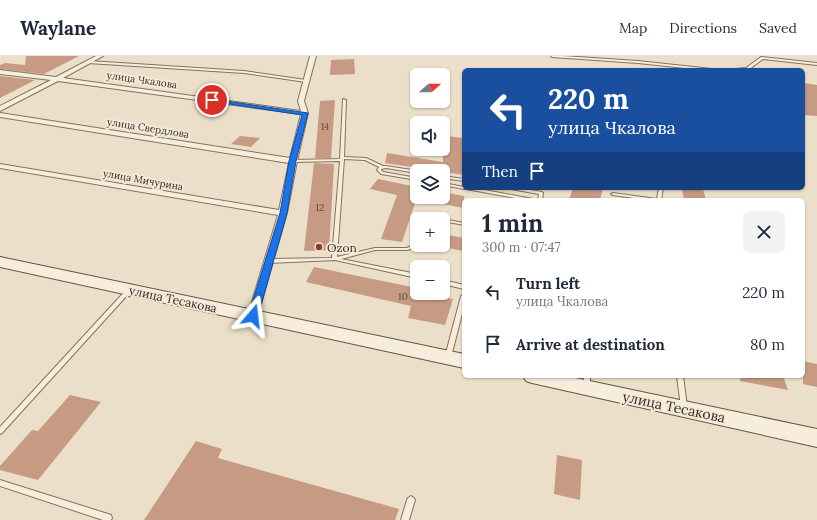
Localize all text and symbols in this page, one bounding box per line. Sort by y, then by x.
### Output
text: Waylane [20,16,96,40]
text: Map [619,19,647,37]
text: Directions [669,19,737,37]
text: Saved [759,19,797,37]
north arrow [410,68,450,108]
map controls [410,68,450,300]
street label: улица Чкалова [106,69,178,91]
text: 220 m [548,81,629,117]
pin [195,83,229,117]
icon: left [482,84,534,136]
icon: arrive [201,89,223,111]
street label: улица Свердлова [106,115,190,141]
button: sound [410,116,450,156]
text: улица Чкалова [548,116,676,139]
house number: 14 [321,121,329,132]
icon: arrive [526,160,548,182]
text: Then [482,162,518,181]
button: layers [410,164,450,204]
street label: улица Мичурина [102,167,184,193]
house number: 12 [315,201,325,214]
text: 1 min [482,208,543,239]
button: close [743,211,785,253]
button: + [410,212,450,252]
text: 300 m · 07:47 [482,239,561,256]
place label: Ozon [327,240,357,255]
marker: Ozon [314,242,324,252]
button: − [410,260,450,300]
text: Turn left [516,274,580,293]
icon: left [482,281,504,303]
street label: улица Тесакова [128,282,218,316]
text: 220 m [742,283,785,302]
house number: 10 [398,290,408,303]
text: улица Чкалова [516,293,608,310]
position arrow [232,295,274,337]
icon: arrive [482,333,504,355]
text: Arrive at destination [516,335,665,354]
text: 80 m [750,335,785,354]
street label: улица Тесакова [621,387,727,427]

